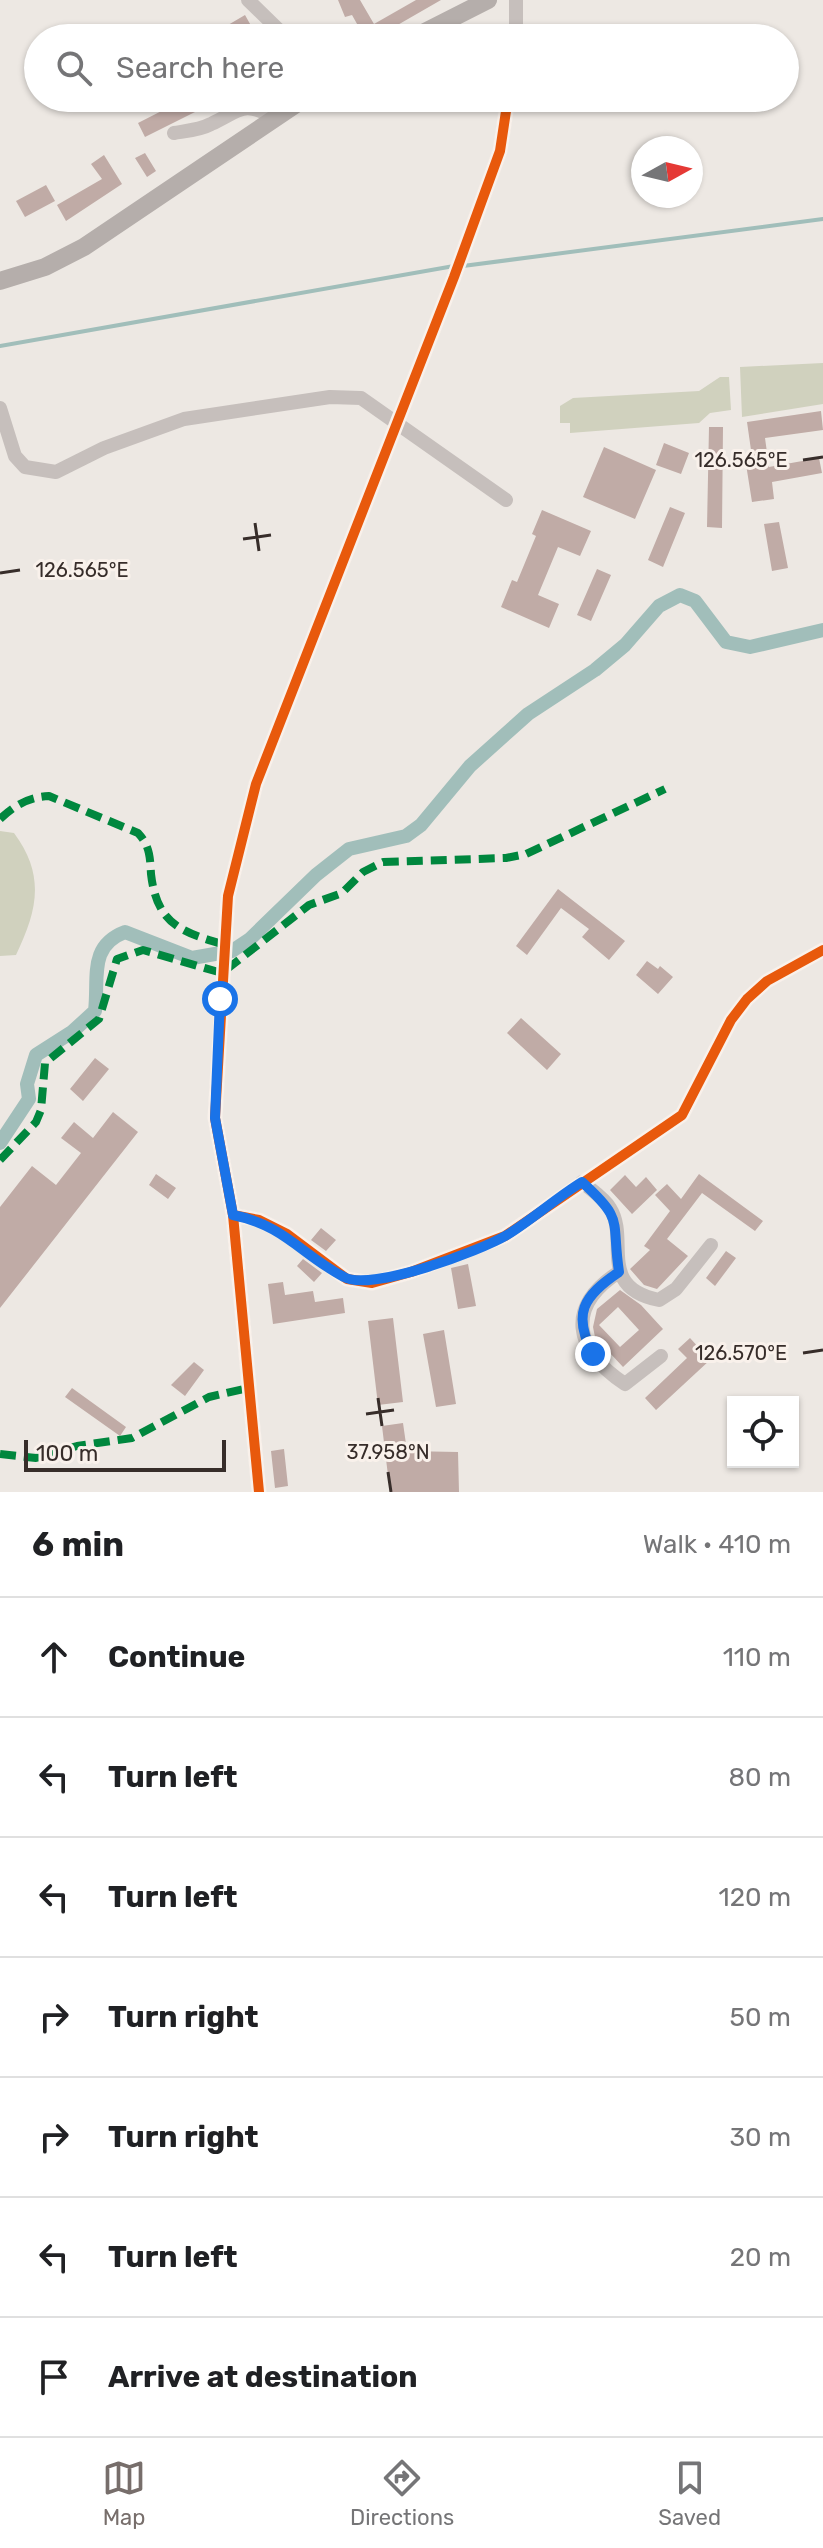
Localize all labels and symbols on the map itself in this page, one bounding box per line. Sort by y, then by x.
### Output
north arrow [631,136,703,208]
text: 126.565°E [694,448,788,472]
text: 126.565°E [35,558,129,582]
route start [202,981,238,1017]
route end [575,1336,611,1372]
text: 126.570°E [695,1341,787,1365]
scale bar [24,1436,226,1472]
text: 37.958°N [346,1440,430,1464]

